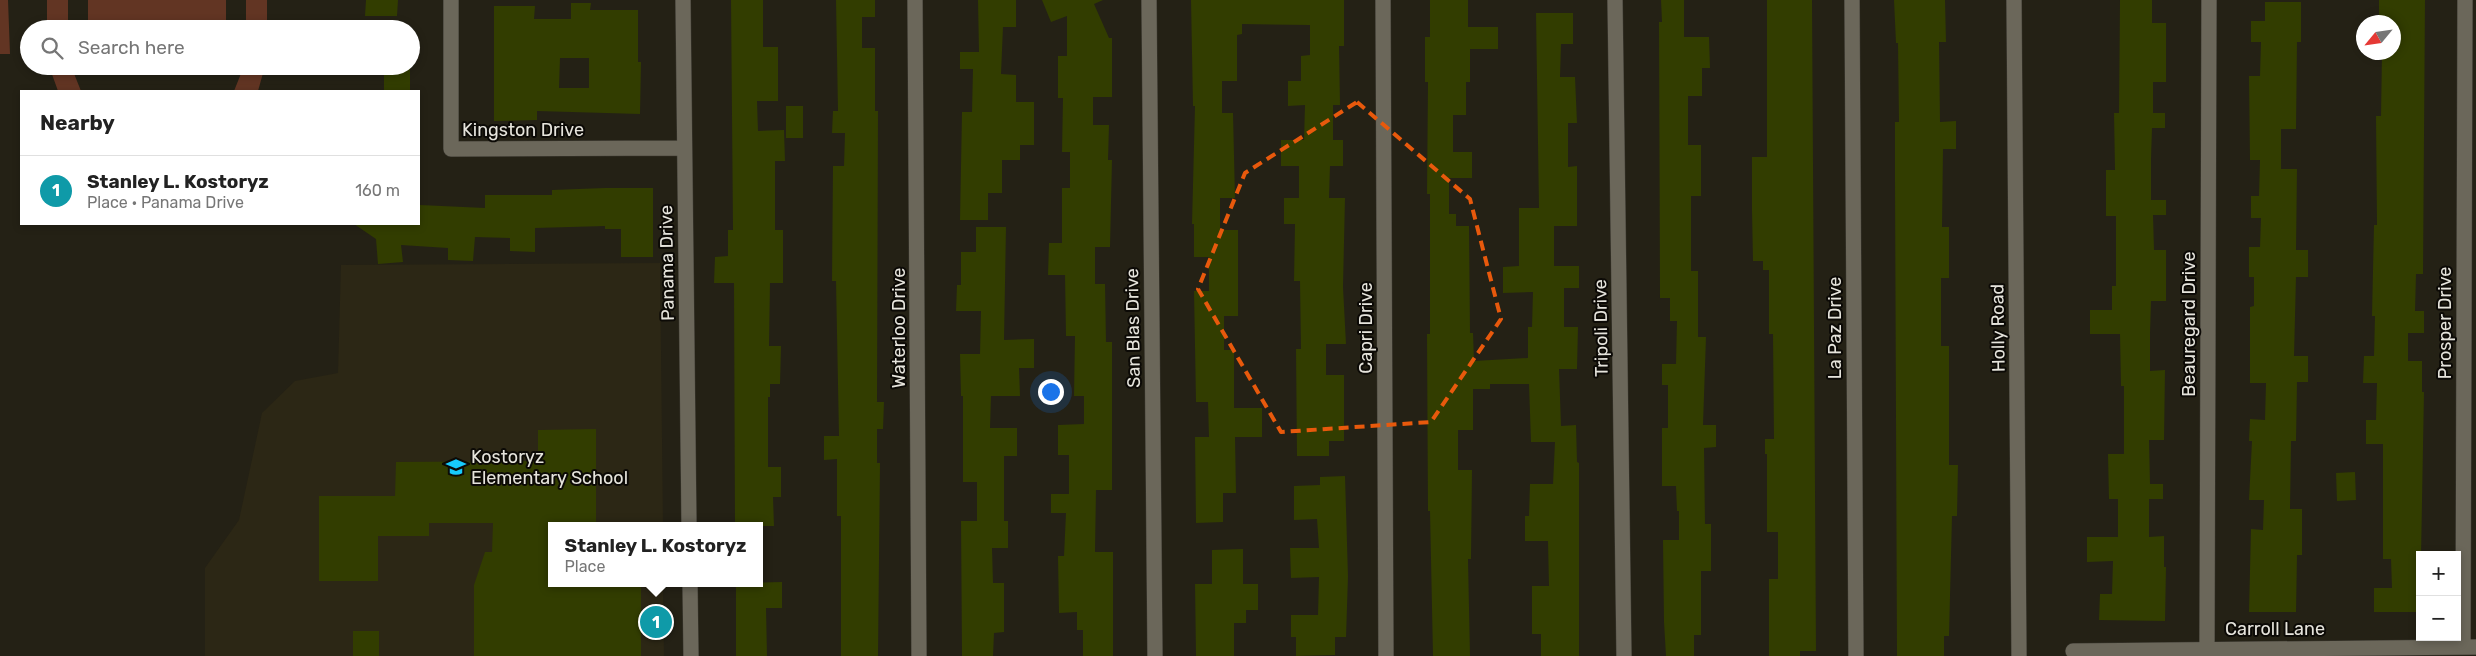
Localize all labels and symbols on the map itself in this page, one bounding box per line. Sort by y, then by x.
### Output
north arrow [2356,15,2401,60]
street label: Kingston Drive [462,119,584,141]
street label: Panama Drive [655,205,679,321]
street label: Beauregard Drive [2178,251,2200,397]
street label: Prosper Drive [2434,267,2456,379]
street label: Waterloo Drive [888,268,910,388]
street label: San Blas Drive [1121,268,1145,388]
street label: La Paz Drive [1824,277,1846,379]
street label: Tripoli Drive [1589,279,1613,377]
street label: Capri Drive [1355,282,1377,374]
street label: Holly Road [1986,284,2010,372]
your location [1038,379,1064,405]
place label: Kostoryz Elementary School [471,446,628,489]
school or university icon: Kostoryz Elementary School [445,456,467,478]
pin: 1 [640,603,672,641]
street label: Carroll Lane [2225,618,2325,640]

